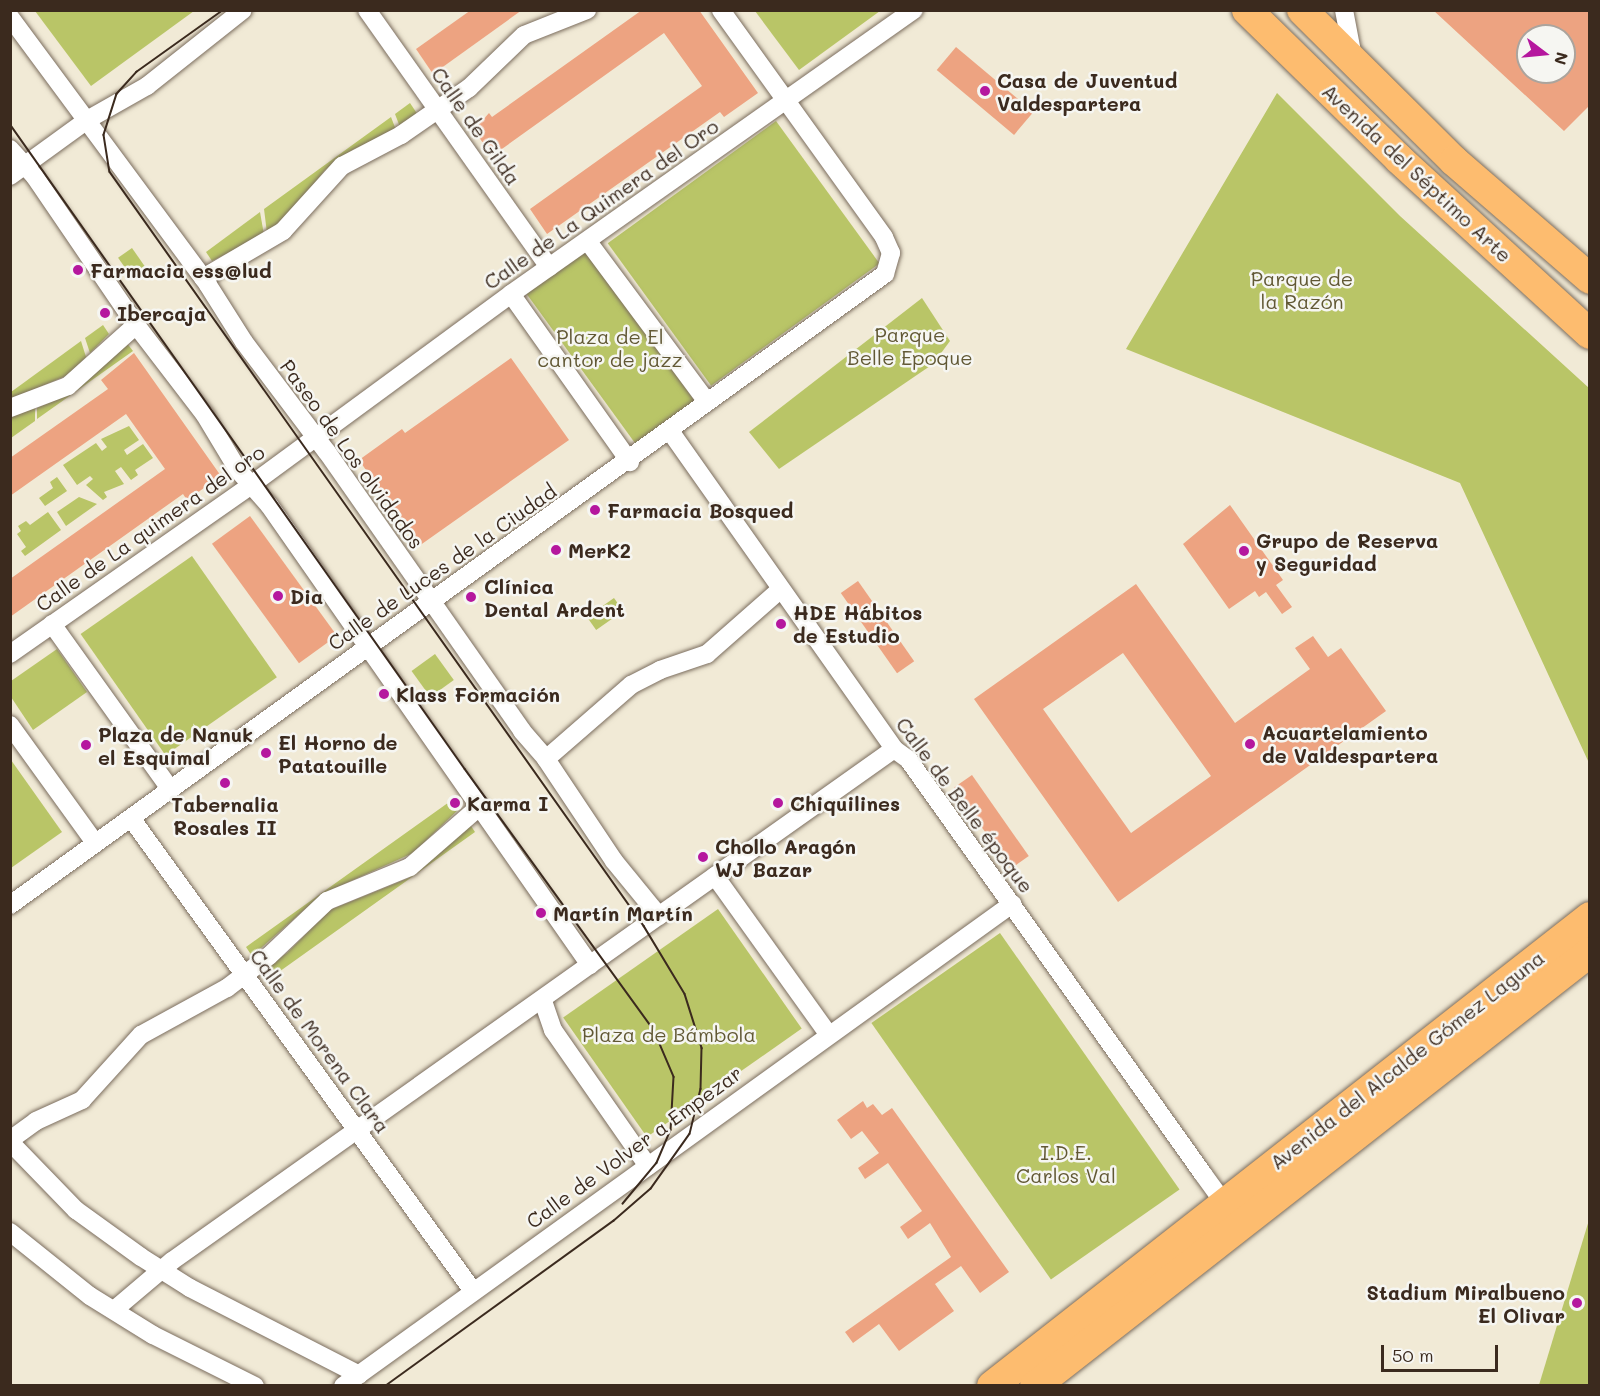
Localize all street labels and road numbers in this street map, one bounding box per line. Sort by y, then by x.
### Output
street label: Calle de Gilda [427,63,525,189]
street label: Avenida del Séptimo Arte [1317,79,1517,267]
street label: Calle de La Quimera del Oro [479,114,723,294]
street label: Paseo de Los olvidados [275,355,429,553]
street label: Calle de La quimera del oro [31,440,269,616]
street label: Calle de Luces de la Ciudad [323,479,561,655]
street label: Calle de Belle époque [891,713,1039,897]
street label: Calle de Morena Clara [245,944,395,1138]
street label: Avenida del Alcalde Gómez Laguna [1265,946,1549,1174]
street label: Calle de Volver a Empezar [521,1061,747,1233]

